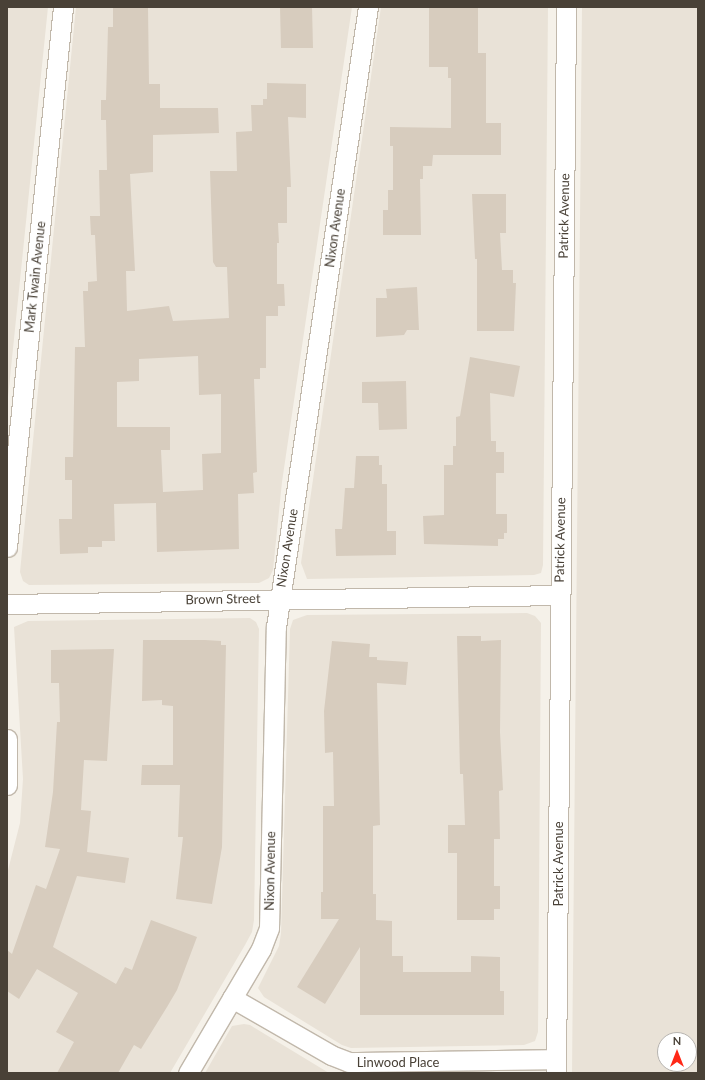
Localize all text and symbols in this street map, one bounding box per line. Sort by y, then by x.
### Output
street label: Patrick Avenue [555,173,573,259]
street label: Nixon Avenue [322,187,348,269]
street label: Mark Twain Avenue [21,220,49,334]
street label: Patrick Avenue [551,497,569,583]
street label: Nixon Avenue [273,507,301,589]
street label: Brown Street [185,591,261,607]
street label: Patrick Avenue [550,821,566,907]
street label: Nixon Avenue [262,831,278,911]
north arrow [657,1032,697,1072]
text: N [673,1034,681,1047]
street label: Linwood Place [357,1054,439,1070]

